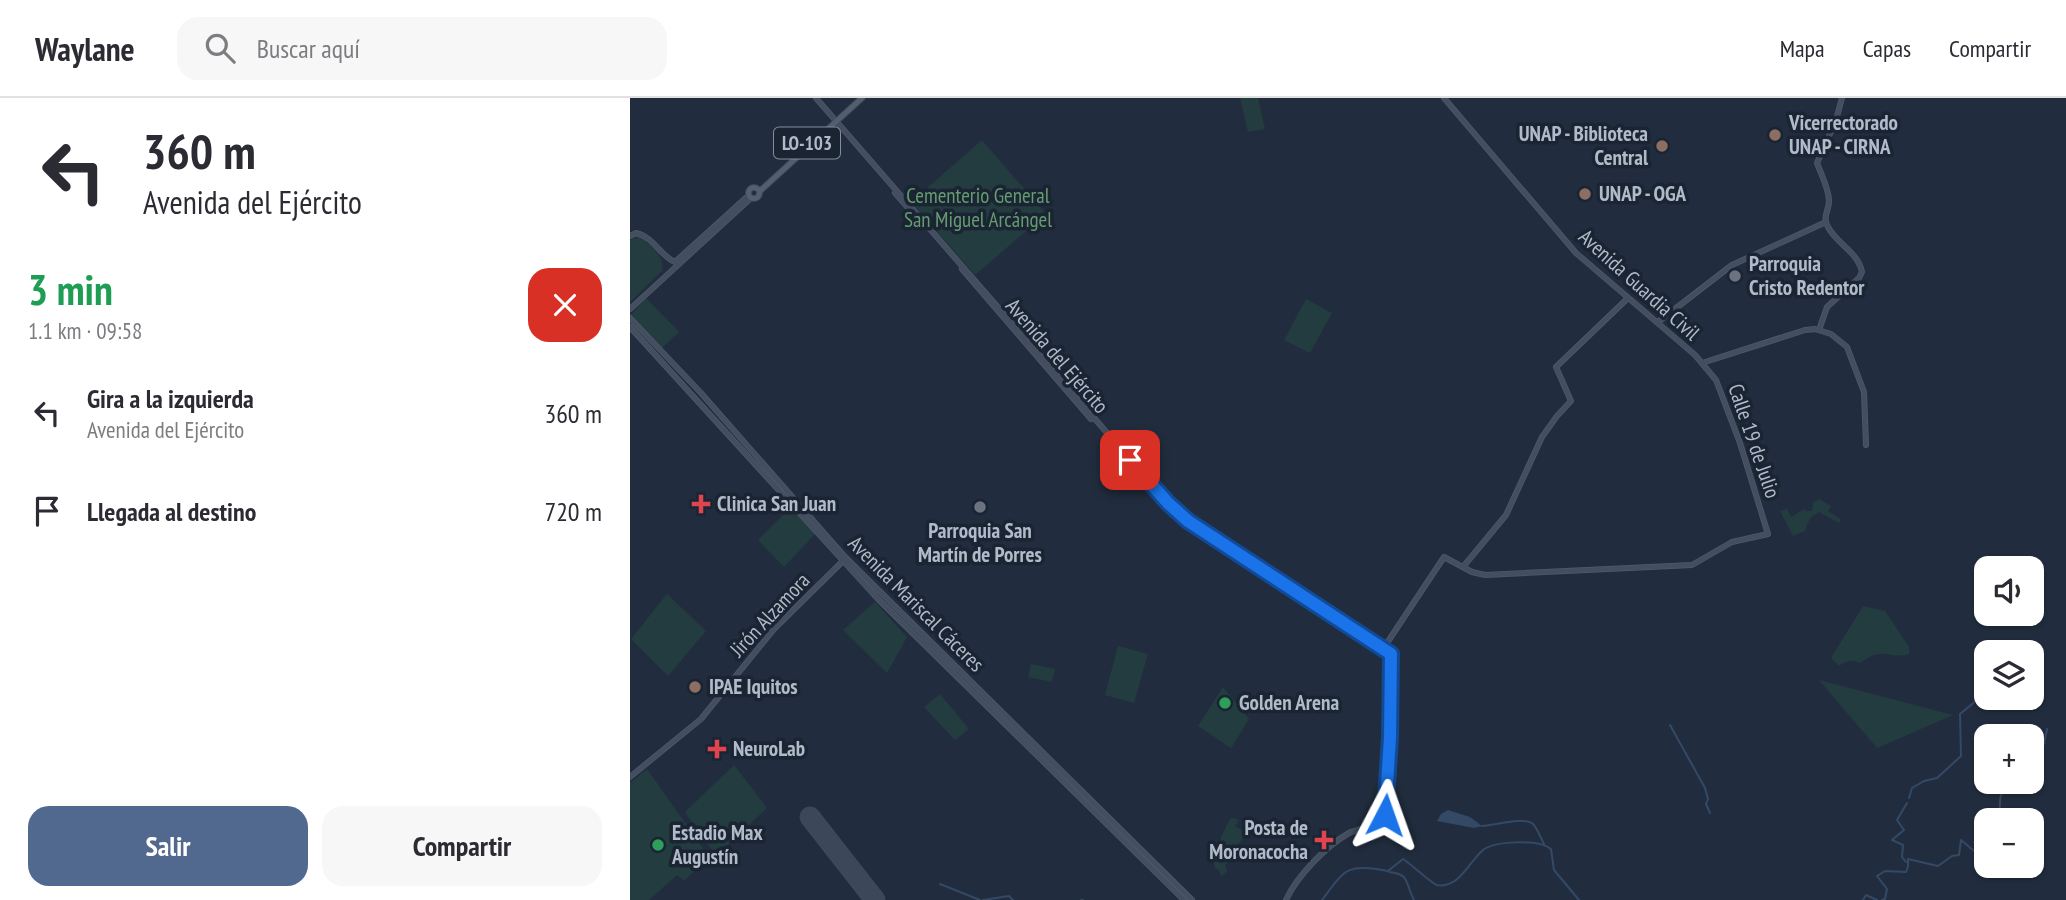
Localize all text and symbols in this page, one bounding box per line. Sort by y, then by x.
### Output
search box [177,17,667,80]
text: Waylane [35,27,135,70]
icon: search [201,29,239,67]
text: Buscar aquí [257,32,360,65]
text: Mapa [1780,33,1825,64]
text: Capas [1863,33,1911,64]
text: Compartir [1949,33,2031,64]
place label: Vicerrectorado UNAP - CIRNA [1788,109,1898,160]
text: 360 m [143,119,256,183]
place label: UNAP - Biblioteca Central [1519,120,1649,171]
icon: left [28,126,119,217]
marker: Vicerrectorado UNAP - CIRNA [1767,127,1783,143]
road number: LO-103 [774,128,840,158]
marker: UNAP - Biblioteca Central [1654,138,1670,154]
place label: UNAP - OGA [1599,180,1687,207]
text: Avenida del Ejército [143,181,362,223]
park label: Cementerio General San Miguel Arcángel [904,182,1052,233]
marker: UNAP - OGA [1577,186,1593,202]
street label: Avenida Guardia Civil [1573,223,1706,346]
place label: Parroquia Cristo Redentor [1749,250,1865,301]
text: 3 min [28,262,113,317]
button: close [528,268,602,342]
marker: Parroquia Cristo Redentor [1727,268,1743,284]
street label: Avenida del Ejército [1000,293,1115,419]
text: 1.1 km · 09:58 [28,316,142,345]
street label: Calle 19 de Julio [1722,380,1787,501]
text: Gira a la izquierda [87,382,254,415]
icon: left [28,394,66,432]
text: 360 m [544,397,602,430]
text: Avenida del Ejército [87,415,244,444]
pin [1100,430,1160,490]
icon: arrive [1111,441,1149,479]
place label: Clinica San Juan [717,490,836,517]
icon: arrive [28,492,66,530]
marker: Clinica San Juan [691,494,711,514]
text: Llegada al destino [87,495,256,528]
text: 720 m [544,495,602,528]
marker: Parroquia San Martín de Porres [972,499,988,515]
place label: Parroquia San Martín de Porres [918,517,1042,568]
street label: Avenida Mariscal Cáceres [843,530,990,677]
map controls [1974,556,2044,878]
button: sound [1974,556,2044,626]
street label: Jirón Alzamora [723,567,815,663]
button: layers [1974,640,2044,710]
place label: IPAE Iquitos [709,673,798,700]
marker: IPAE Iquitos [687,679,703,695]
place label: Golden Arena [1239,689,1339,716]
marker: Golden Arena [1217,695,1233,711]
button: + [1974,724,2044,794]
place label: NeuroLab [733,735,805,762]
marker: NeuroLab [707,739,727,759]
position arrow [1348,778,1422,852]
button: Salir [28,806,308,886]
button: Compartir [322,806,602,886]
button: − [1974,808,2044,878]
place label: Posta de Moronacocha [1209,814,1308,865]
place label: Estadio Max Augustín [671,819,764,870]
marker: Posta de Moronacocha [1314,830,1334,850]
marker: Estadio Max Augustín [650,837,666,853]

